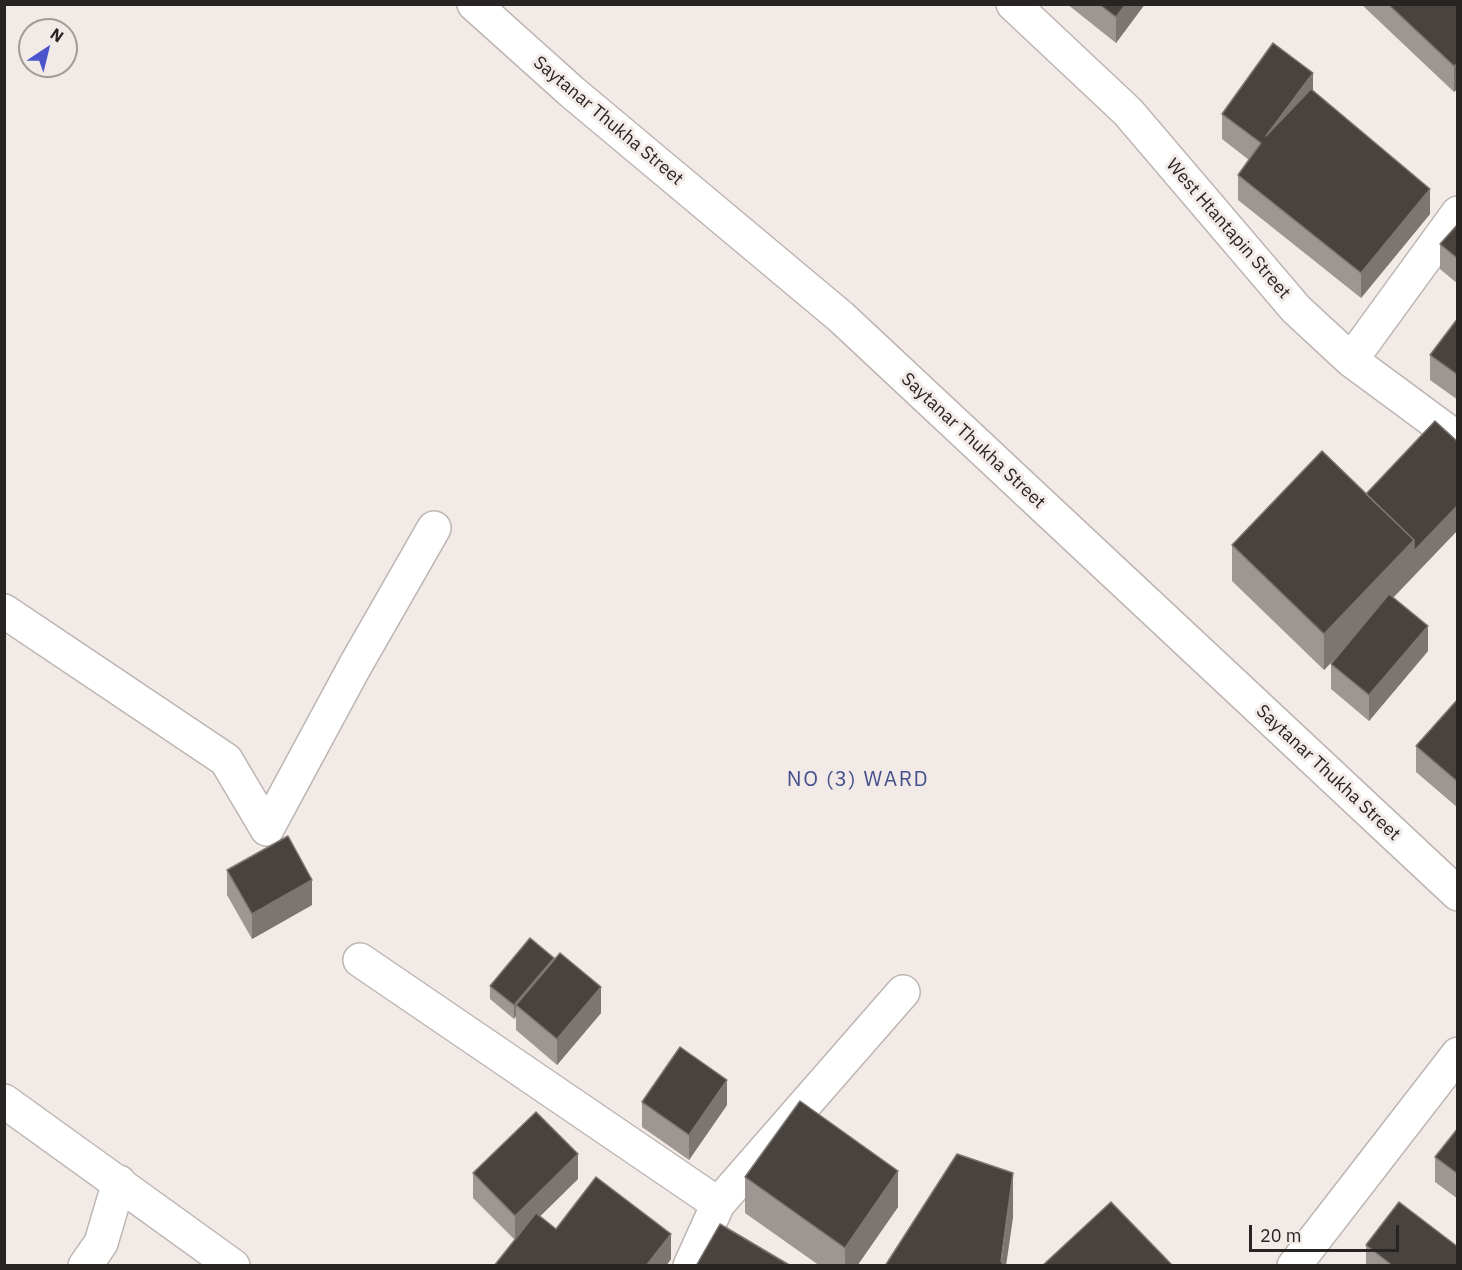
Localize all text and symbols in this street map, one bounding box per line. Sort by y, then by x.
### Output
north arrow [18,18,78,78]
text: N [47,23,68,46]
street label: Saytanar Thukha Street [529,52,687,190]
street label: West Htantapin Street [1161,155,1295,303]
street label: Saytanar Thukha Street [896,369,1050,513]
street label: Saytanar Thukha Street [1251,701,1405,845]
district label: NO (3) WARD [787,767,929,793]
scale bar [1252,1213,1402,1251]
text: 20 m [1260,1224,1302,1247]

